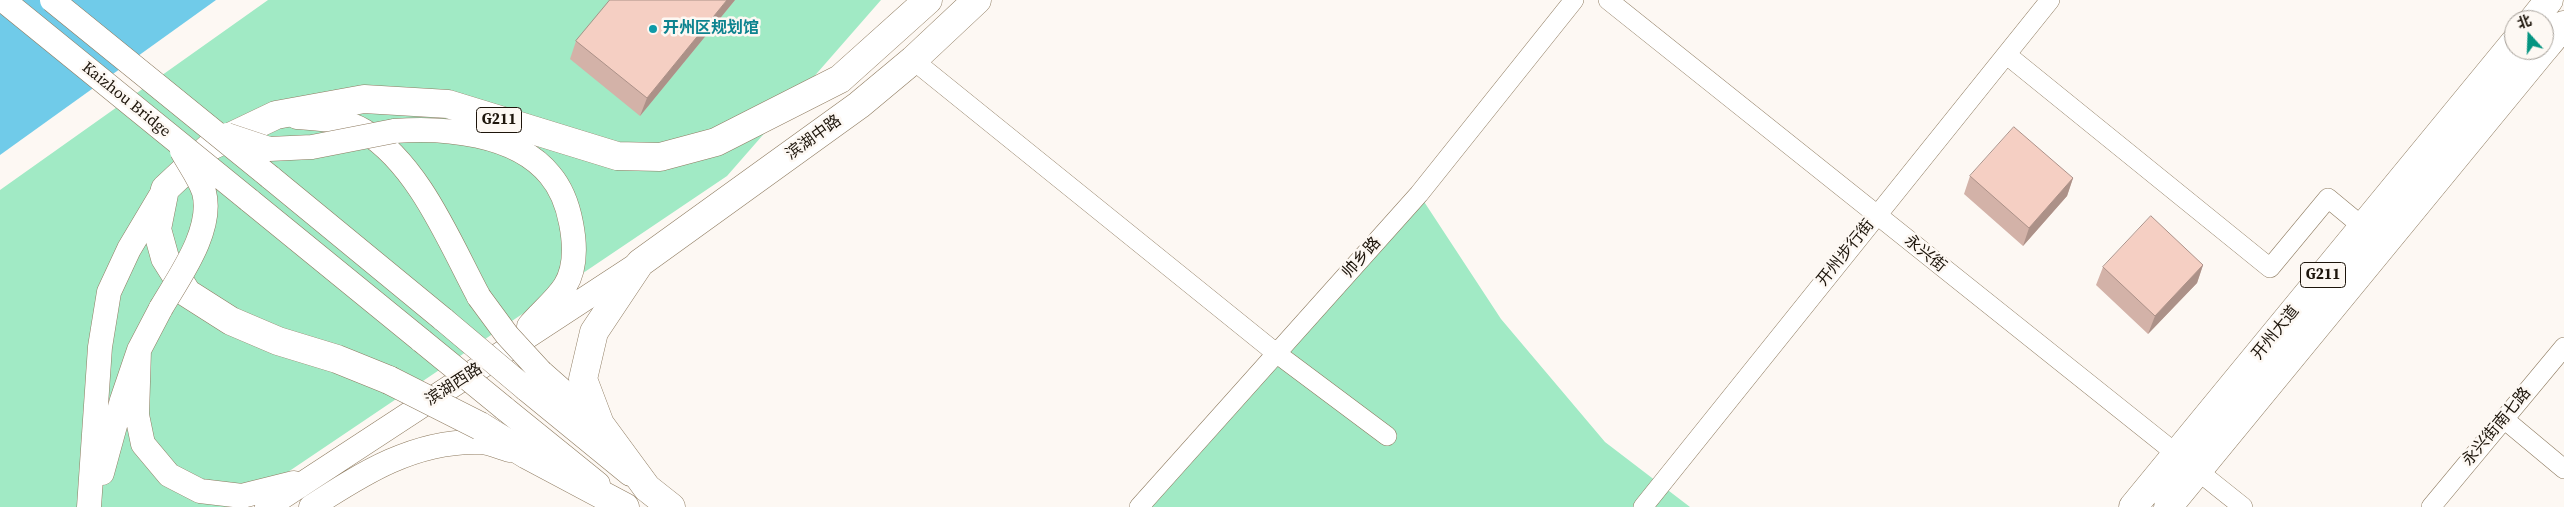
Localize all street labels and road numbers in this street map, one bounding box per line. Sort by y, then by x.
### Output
street label: Kaizhou Bridge [78,58,174,142]
road number: G211 [476,108,522,132]
street label: 滨湖中路 [782,111,846,165]
street label: 开州步行街 [1813,216,1879,290]
street label: 永兴街 [1900,231,1950,277]
street label: 帅乡路 [1339,234,1385,282]
road number: G211 [2300,262,2346,288]
street label: 开州大道 [2248,302,2304,364]
street label: 滨湖西路 [422,360,486,410]
street label: 永兴街南七路 [2459,384,2535,470]

